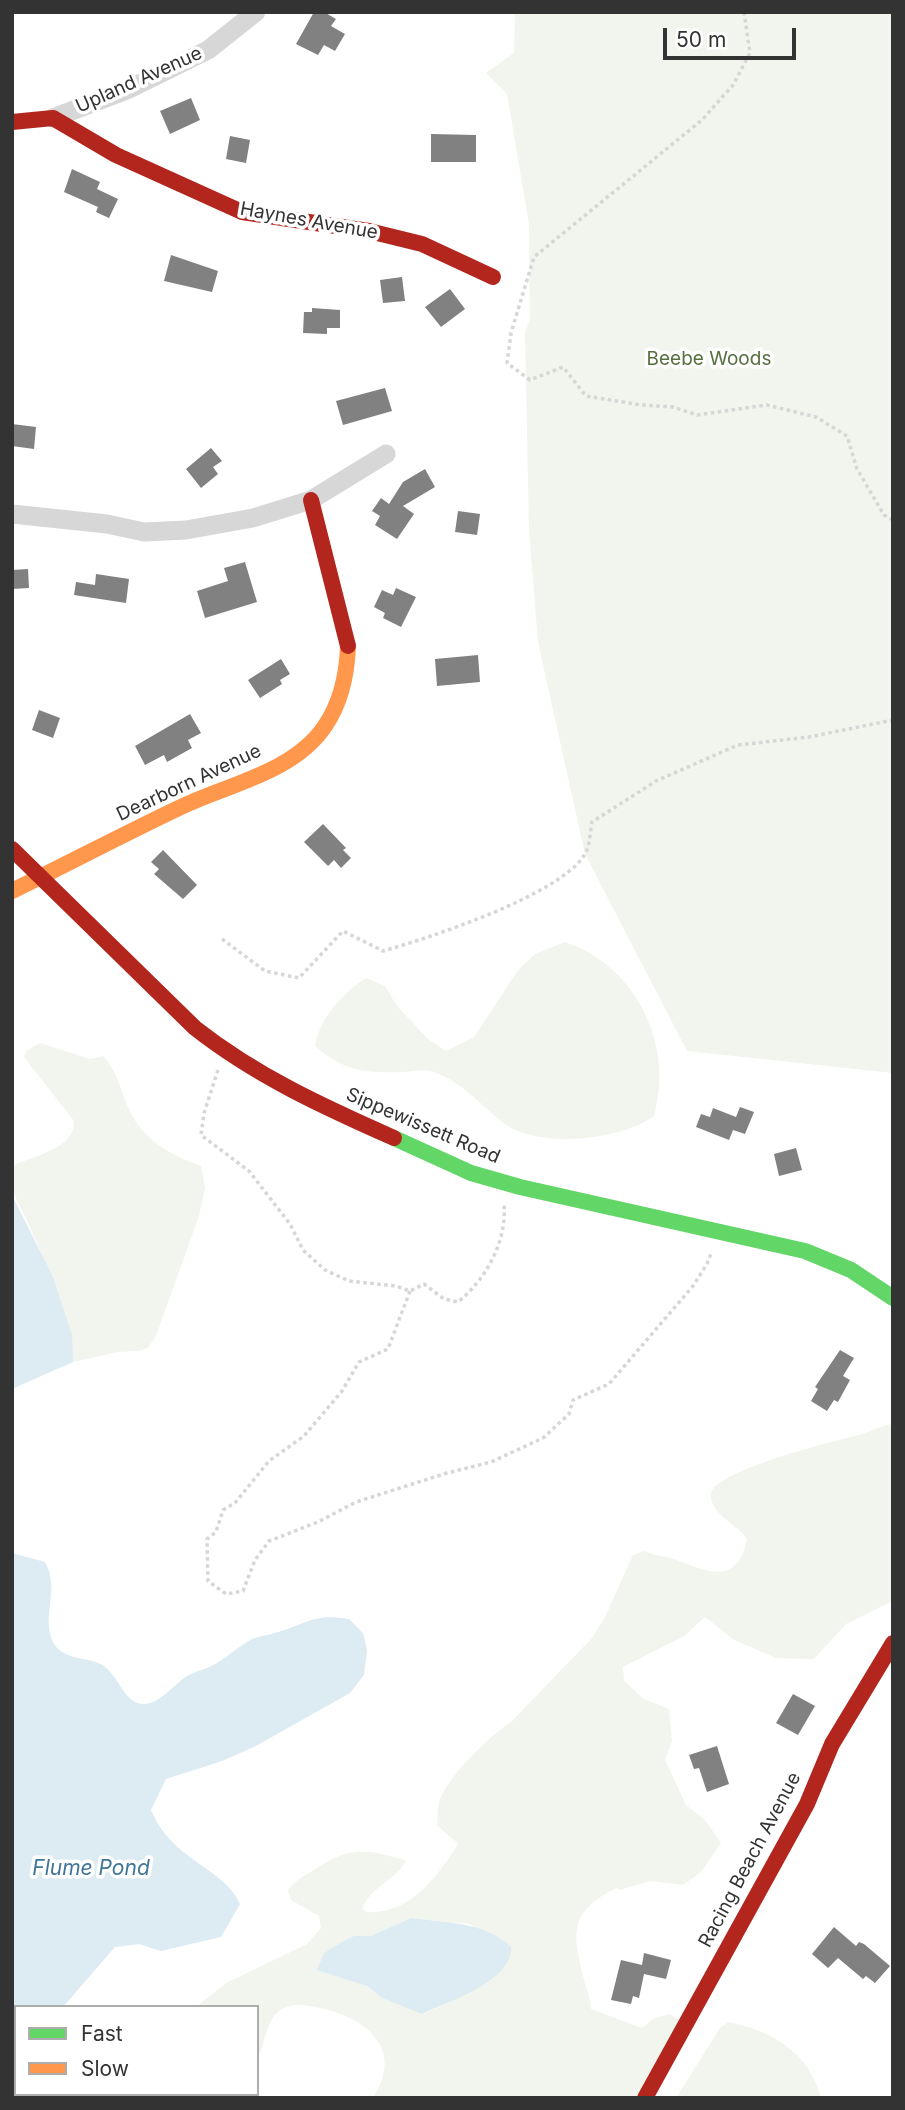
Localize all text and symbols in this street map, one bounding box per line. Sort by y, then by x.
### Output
scale bar [667,14,800,58]
text: 50 m [676,27,726,52]
street label: Upland Avenue [72,42,206,118]
street label: Haynes Avenue [238,198,380,244]
park label: Beebe Woods [647,348,771,370]
street label: Dearborn Avenue [113,740,265,826]
street label: Sippewissett Road [343,1083,503,1169]
street label: Racing Beach Avenue [694,1769,806,1951]
water label: Flume Pond [32,1856,150,1882]
legend [14,2005,259,2096]
text: Fast [81,2021,123,2046]
text: Slow [81,2056,129,2081]

